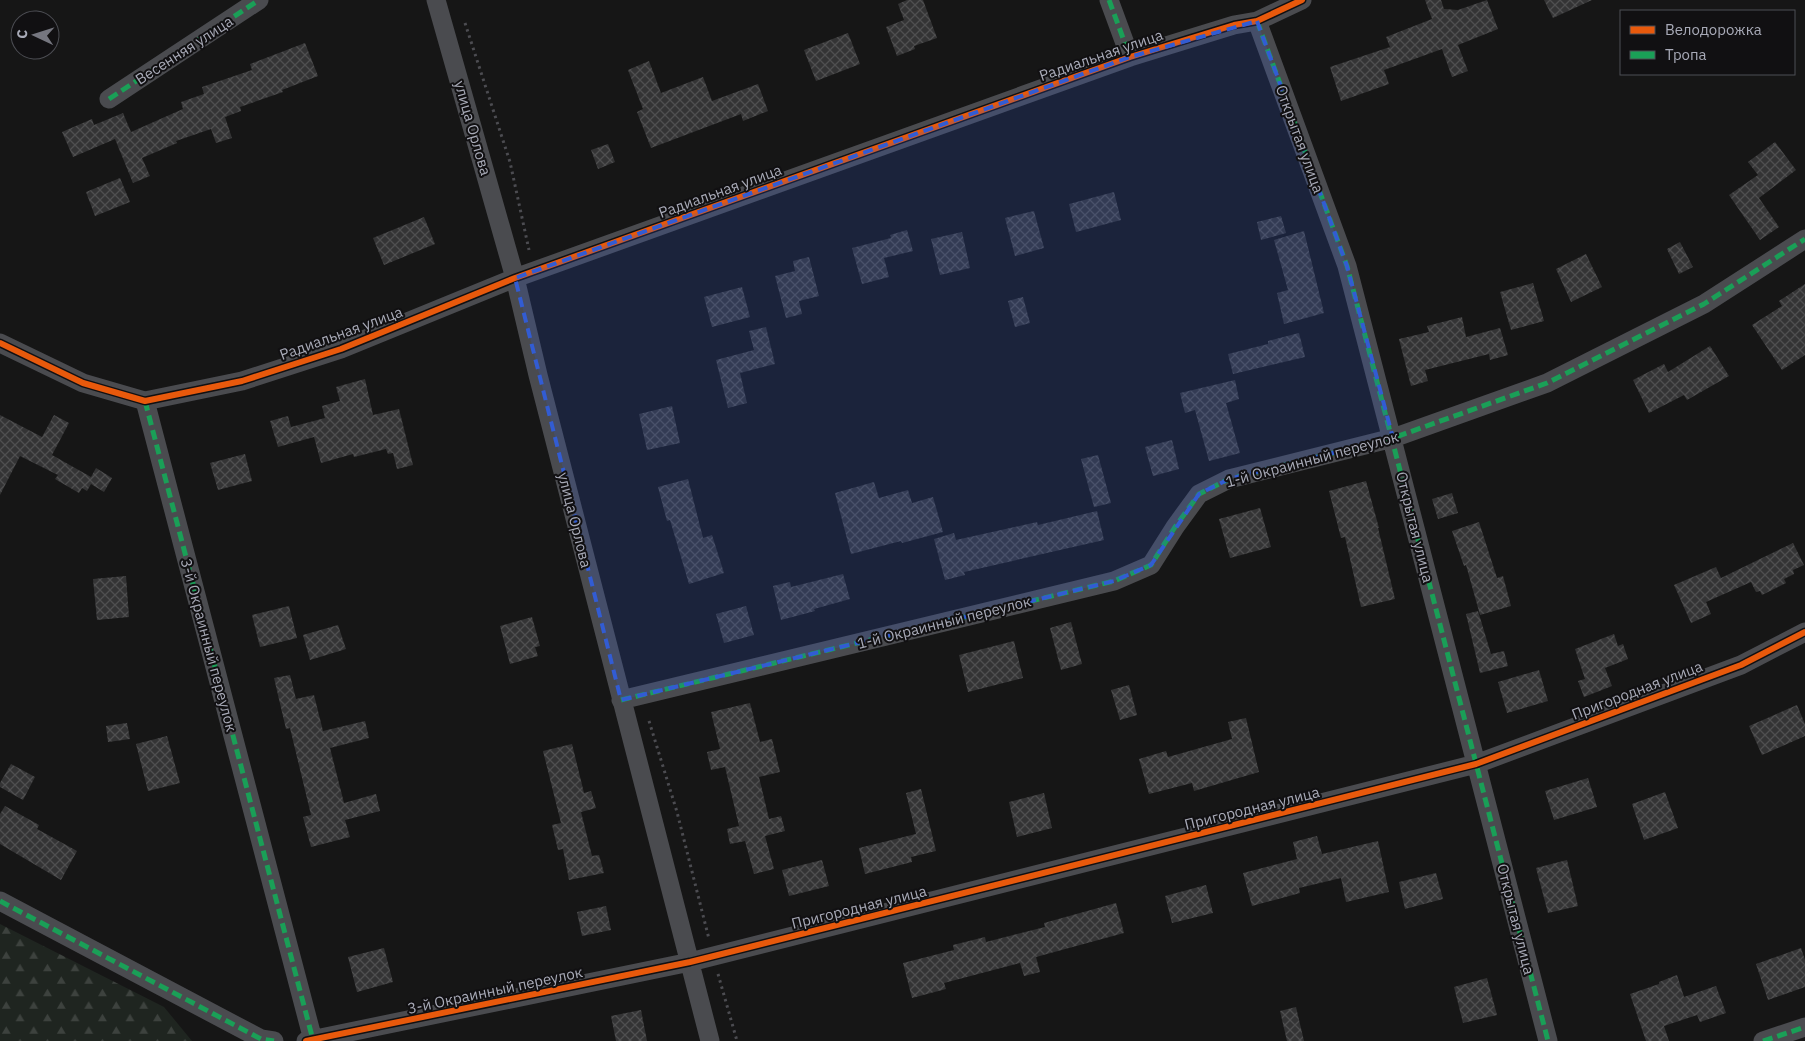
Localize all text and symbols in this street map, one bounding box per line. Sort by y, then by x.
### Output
north arrow [10,10,60,60]
legend [1620,10,1795,75]
street label: Весенняя улица [132,11,236,89]
text: Велодорожка [1665,20,1762,39]
street label: Радиальная улица [1037,25,1165,85]
text: С [13,29,31,39]
text: Тропа [1665,45,1707,64]
street label: улица Орлова [450,78,496,178]
street label: Открытая улица [1272,82,1328,196]
street label: Радиальная улица [656,160,784,222]
street label: Радиальная улица [277,302,405,364]
street label: 1-й Окраинный переулок [1223,427,1401,491]
street label: улица Орлова [554,470,596,570]
street label: Открытая улица [1392,470,1438,584]
street label: 3-й Окраинный переулок [177,556,241,734]
street label: 1-й Окраинный переулок [855,591,1033,653]
street label: Пригородная улица [1569,656,1705,724]
street label: Пригородная улица [1182,782,1322,834]
street label: Открытая улица [1493,862,1539,976]
street label: Пригородная улица [789,881,929,933]
street label: 3-й Окраинный переулок [406,962,584,1018]

